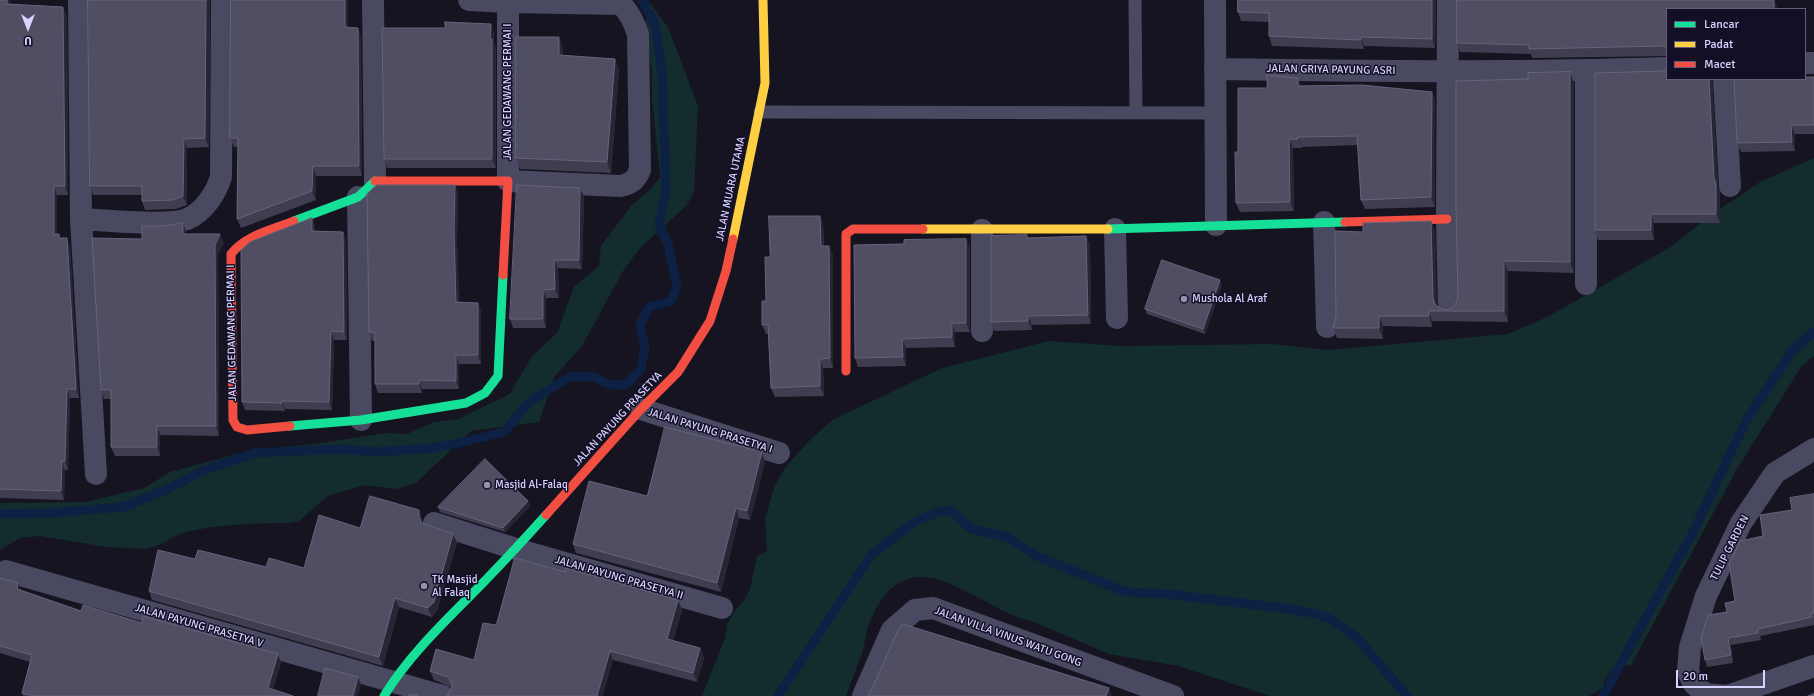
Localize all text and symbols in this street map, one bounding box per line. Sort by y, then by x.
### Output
north arrow [8,8,48,48]
legend [1666,8,1806,80]
text: Lancar [1704,17,1739,32]
street label: JALAN GEDAWANG PERMAI I [501,24,515,160]
text: U [24,34,32,47]
text: Padat [1704,37,1733,52]
text: Macet [1704,57,1736,72]
street label: JALAN GRIYA PAYUNG ASRI [1266,62,1396,78]
street label: JALAN MUARA UTAMA [713,135,749,243]
street label: JALAN GEDAWANG PERMAI I [224,265,240,401]
place label: Mushola Al Araf [1192,292,1267,306]
marker: Mushola Al Araf [1179,294,1189,304]
street label: JALAN PAYUNG PRASETYA [571,369,665,469]
street label: JALAN PAYUNG PRASETYA I [646,406,774,456]
place label: Masjid Al-Falaq [495,478,568,492]
marker: Masjid Al-Falaq [482,480,492,490]
street label: TULIP GARDEN [1708,513,1752,583]
street label: JALAN PAYUNG PRASETYA II [553,553,685,603]
place label: TK Masjid Al Falaq [432,573,478,599]
marker: TK Masjid Al Falaq [419,581,429,591]
street label: JALAN PAYUNG PRASETYA V [133,601,265,651]
street label: JALAN VILLA VINUS WATU GONG [933,604,1083,670]
scale bar [1678,662,1767,688]
text: 20 m [1683,669,1708,684]

